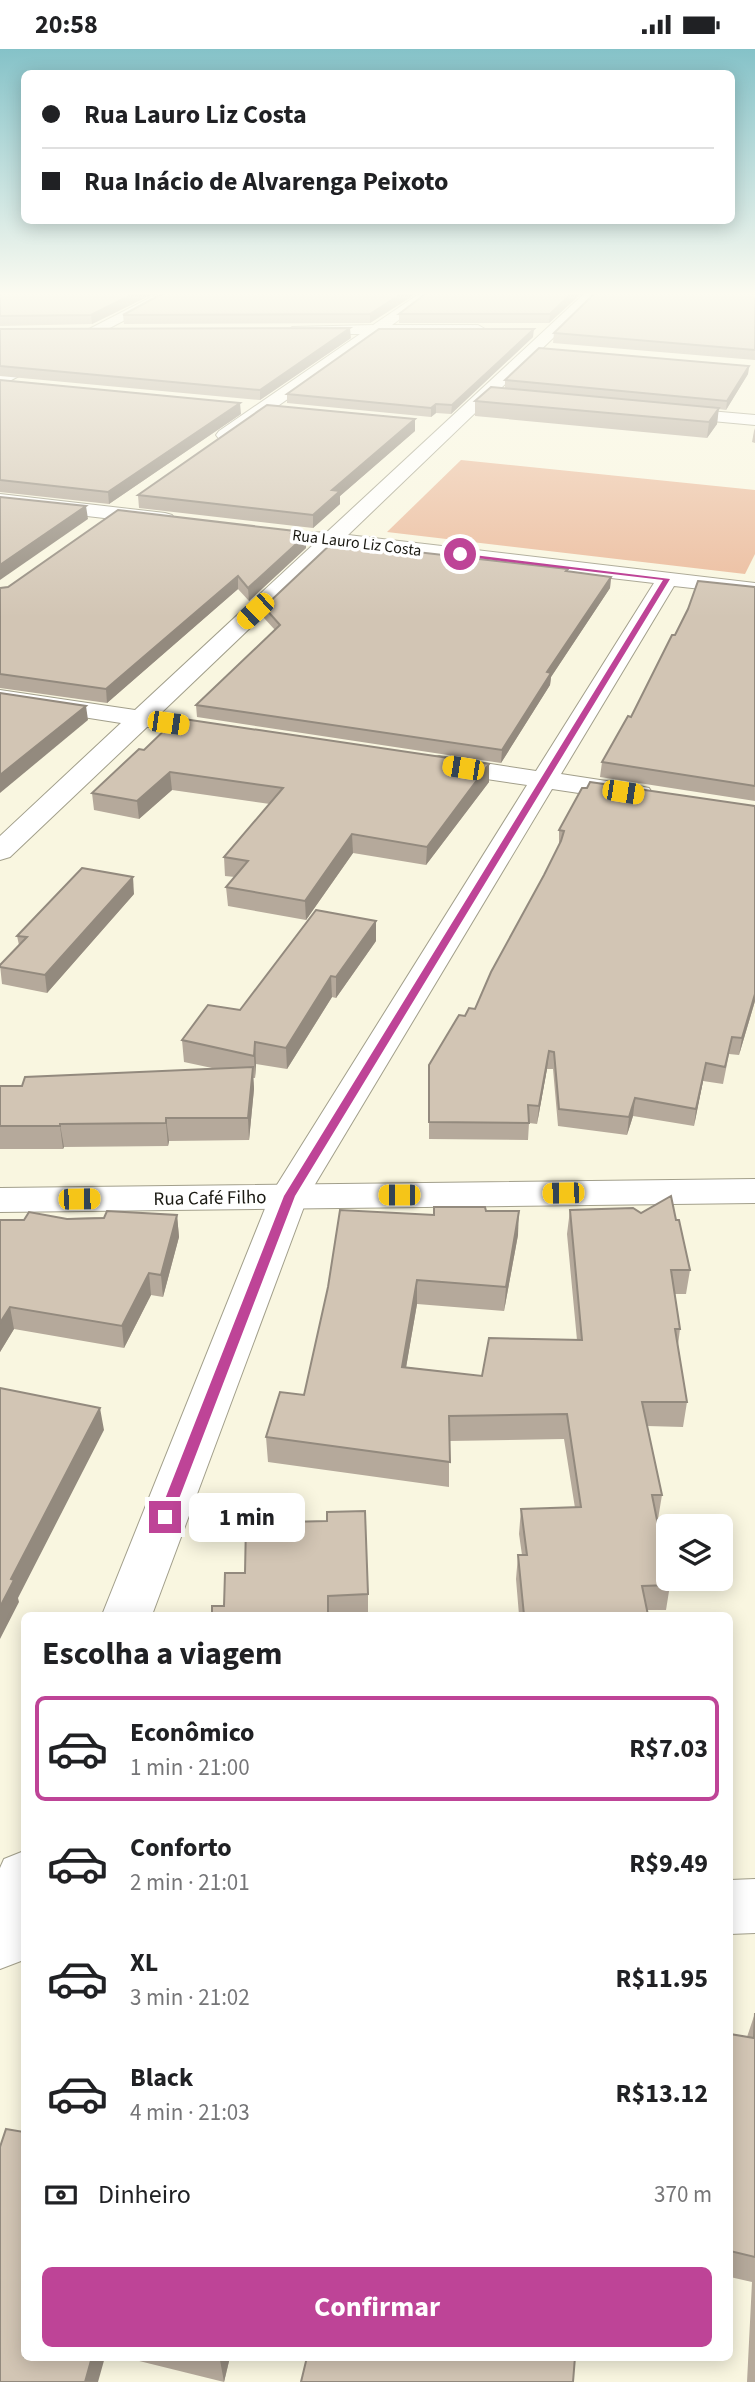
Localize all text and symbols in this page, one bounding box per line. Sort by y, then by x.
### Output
text: 20:58 [35,6,98,43]
text: Rua Lauro Liz Costa [84,96,307,133]
text: Rua Inácio de Alvarenga Peixoto [84,163,448,200]
street label: Rua Lauro Liz Costa [291,524,423,562]
route start [444,538,476,570]
car [233,589,278,633]
car [146,710,191,736]
car [441,754,486,782]
car [601,778,646,806]
car [542,1182,585,1204]
street label: Rua Café Filho [153,1184,267,1213]
car [379,1185,421,1206]
car [58,1188,101,1210]
callout: 1 min [190,1493,305,1541]
route end [149,1501,181,1533]
text: 1 min [219,1501,275,1534]
map controls [656,1514,733,1591]
button: layers [656,1514,733,1591]
text: Escolha a viagem [42,1631,282,1677]
text: Econômico [130,1714,255,1751]
icon: car [46,1717,109,1780]
text: R$7.03 [629,1730,708,1767]
text: 1 min · 21:00 [130,1751,250,1784]
text: Conforto [130,1829,232,1866]
icon: car [46,1832,109,1895]
text: R$9.49 [629,1845,708,1882]
text: 2 min · 21:01 [130,1866,250,1899]
text: XL [130,1944,158,1981]
icon: car [46,1947,109,2010]
text: R$11.95 [616,1960,708,1997]
text: 3 min · 21:02 [130,1981,250,2014]
text: Black [130,2059,193,2096]
icon: car [46,2062,109,2125]
text: R$13.12 [616,2075,708,2112]
text: 4 min · 21:03 [130,2096,250,2129]
icon: cash [42,2176,80,2214]
text: Dinheiro [98,2176,191,2213]
text: 370 m [654,2178,712,2211]
button: Confirmar [42,2267,712,2347]

